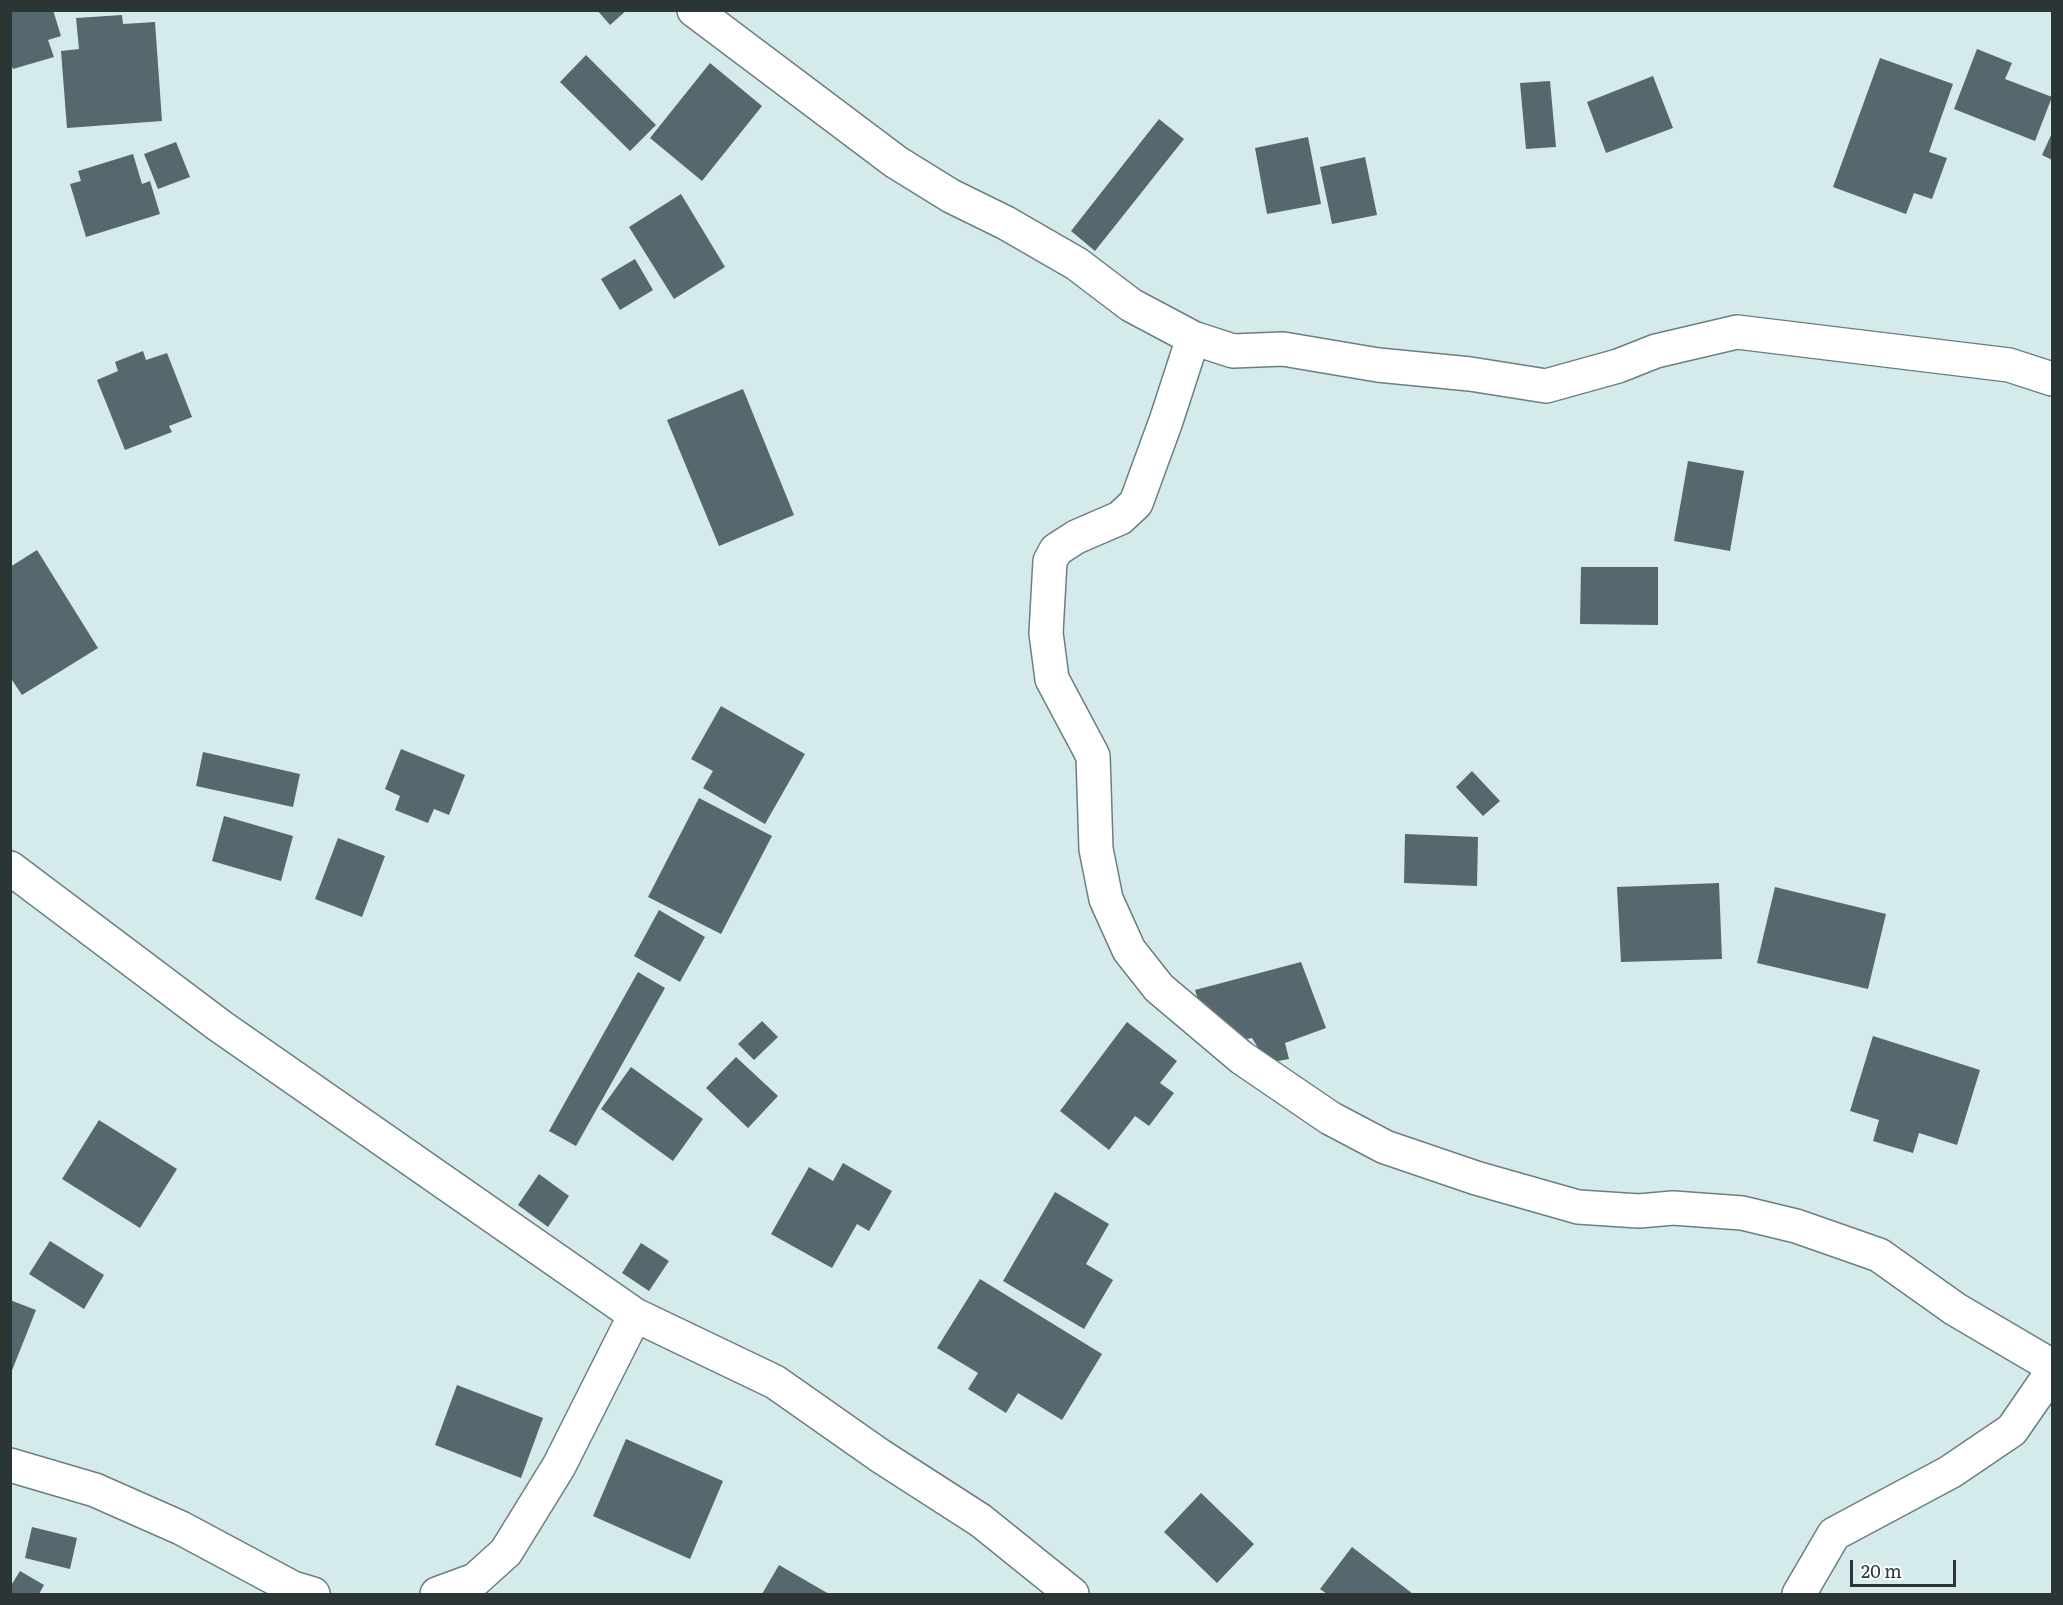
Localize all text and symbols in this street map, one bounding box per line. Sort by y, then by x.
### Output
scale bar [1853,1548,1960,1586]
text: 20 m [1861,1557,1902,1584]

